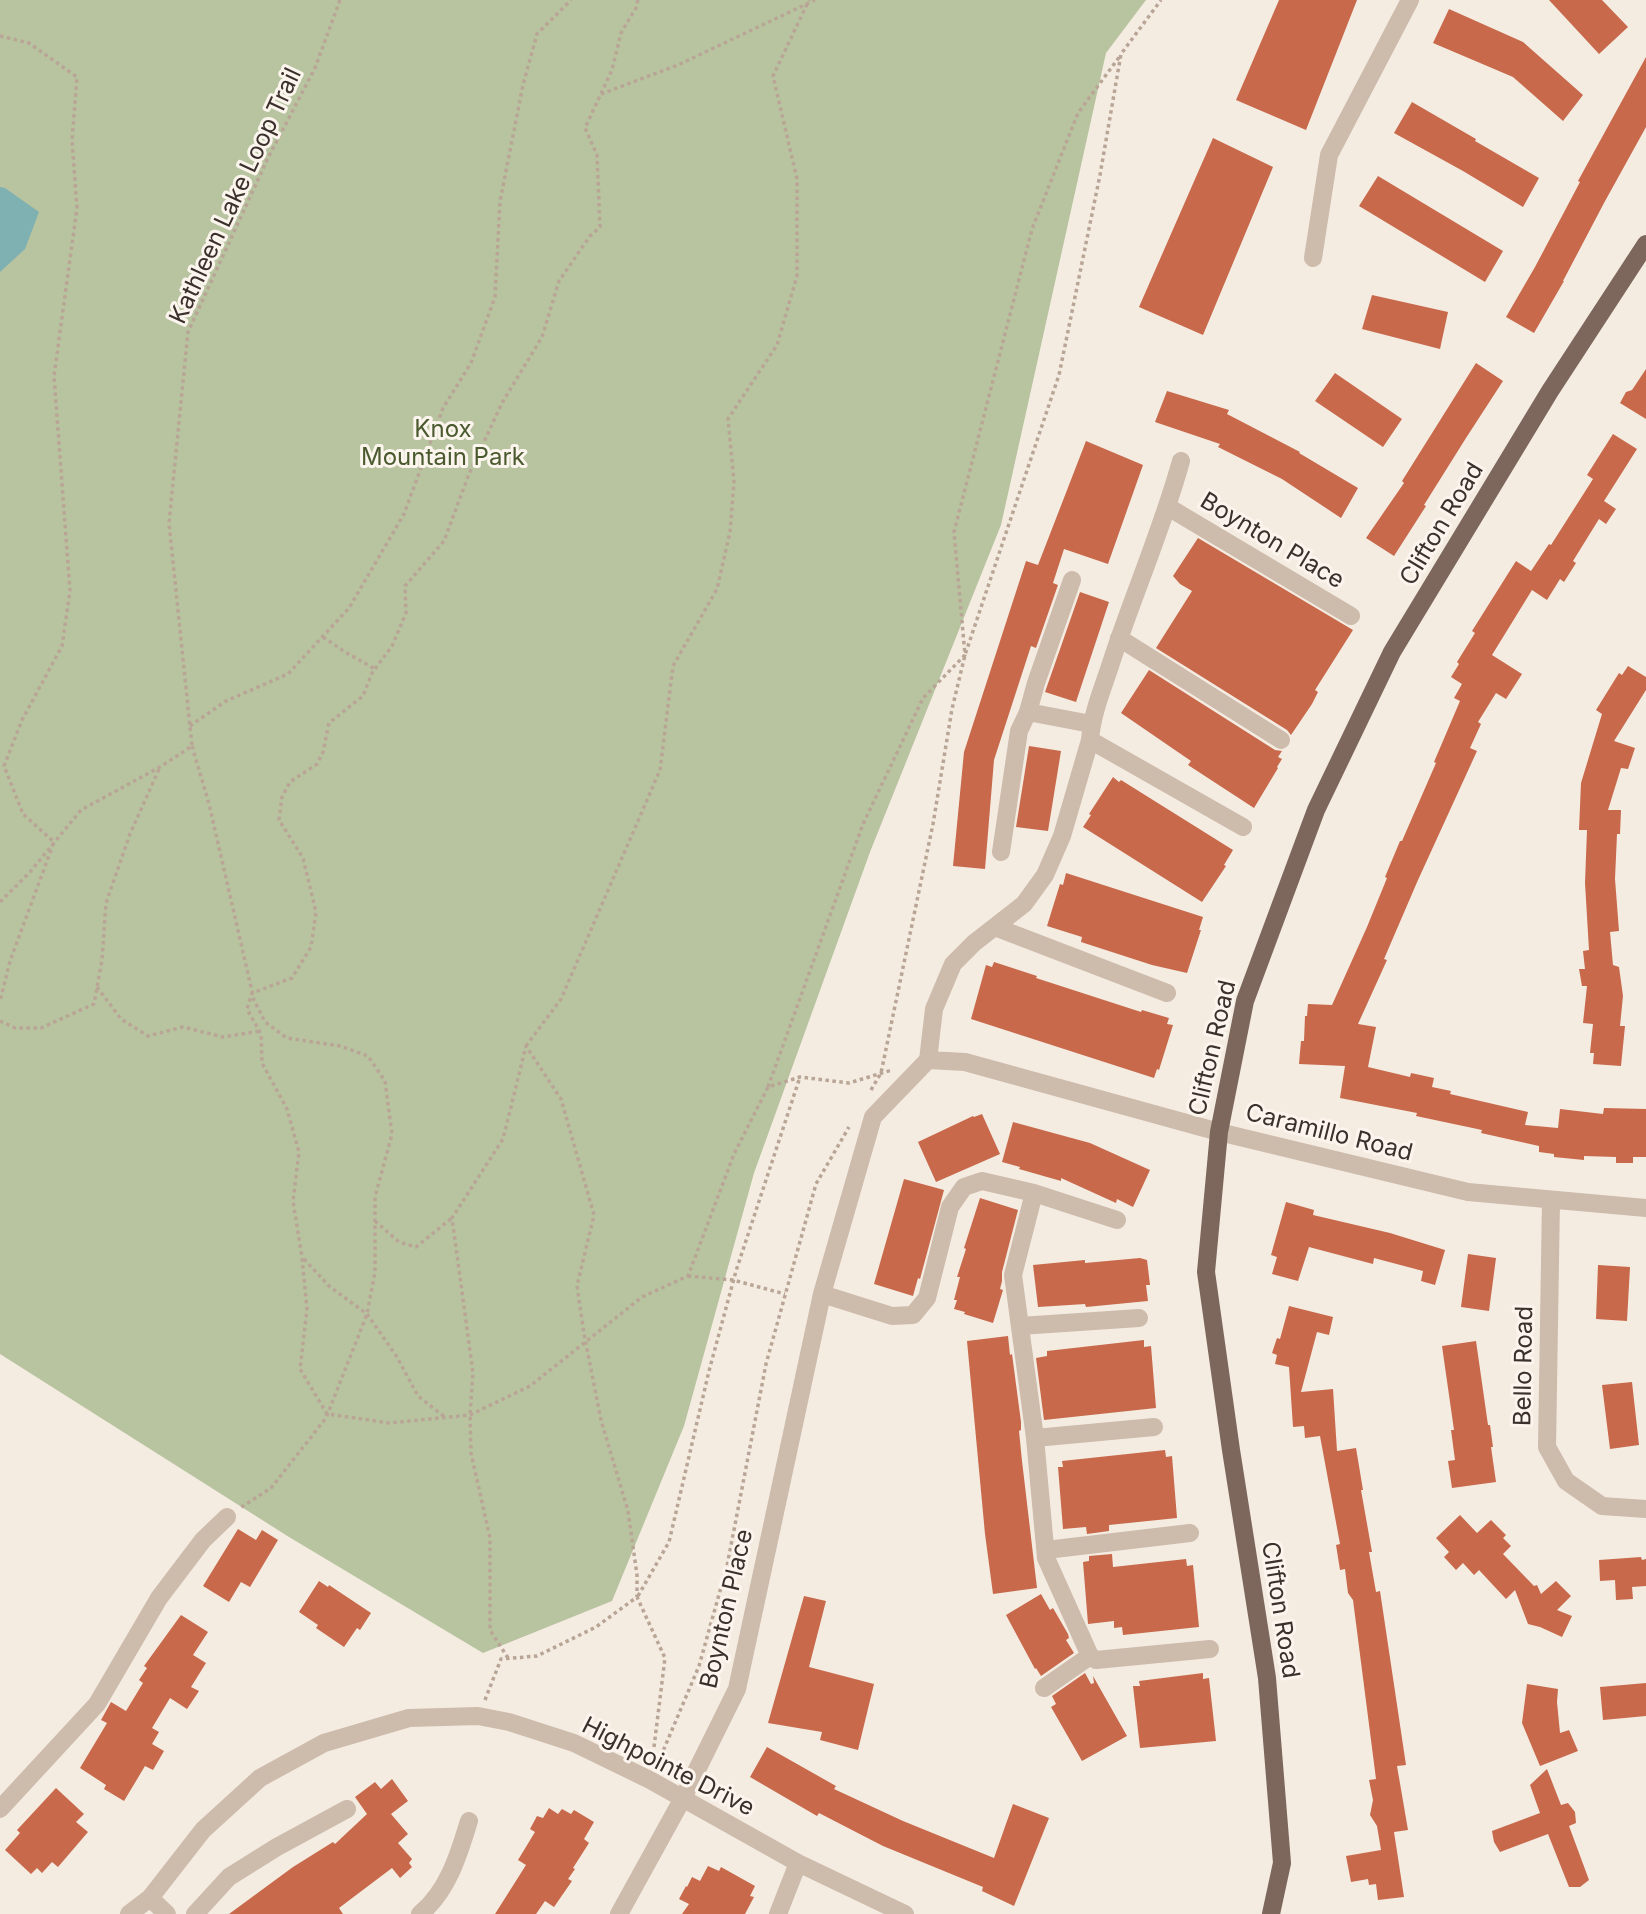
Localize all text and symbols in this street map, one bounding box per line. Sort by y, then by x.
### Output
street label: Kathleen Lake Loop Trail [164,64,308,328]
park label: Knox Mountain Park [361,416,525,472]
street label: Clifton Road [1394,457,1490,591]
street label: Boynton Place [1195,487,1349,595]
street label: Clifton Road [1183,978,1243,1118]
street label: Caramillo Road [1243,1098,1415,1168]
street label: Bello Road [1509,1306,1539,1426]
street label: Boynton Place [695,1527,759,1691]
street label: Clifton Road [1255,1540,1305,1680]
street label: Highpointe Drive [577,1711,759,1823]

